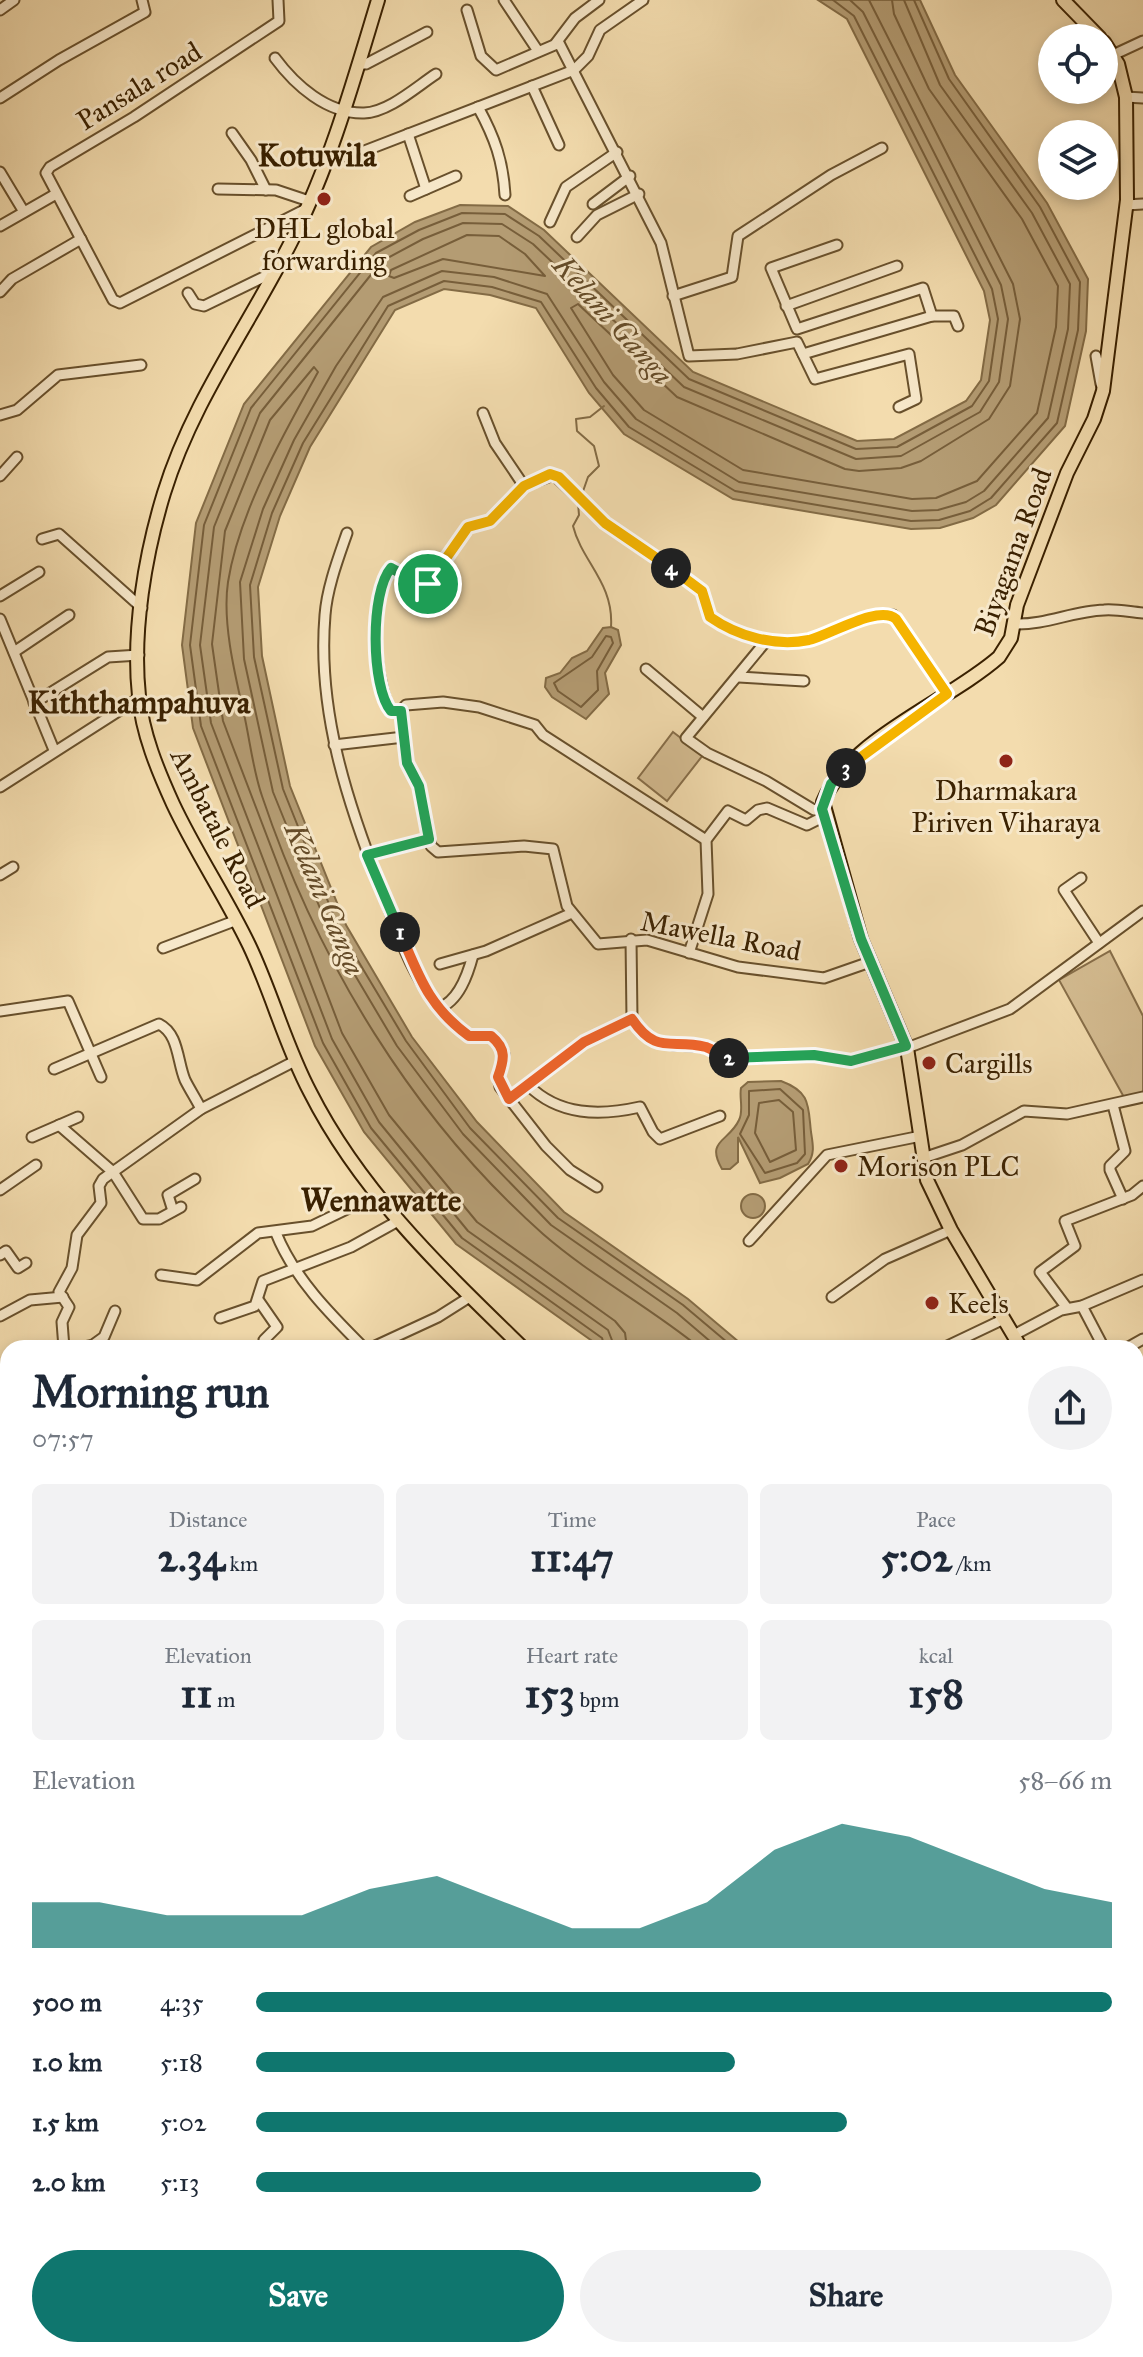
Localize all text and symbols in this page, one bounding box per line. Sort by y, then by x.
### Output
map controls [1038,24,1118,200]
button: locate [1038,24,1118,104]
street label: Pansala road [70,34,208,138]
button: layers [1038,120,1118,200]
district label: Kotuwila [258,136,378,175]
marker: DHL global forwarding [315,190,333,208]
place label: DHL global forwarding [254,211,395,278]
water label: Kelani Ganga [544,246,681,392]
street label: Biyagama Road [966,463,1060,641]
pin: 4 [651,548,691,588]
pin [394,550,462,618]
text: 4 [665,554,677,581]
icon: arrive [406,562,450,606]
district label: Kiththampahuva [28,683,252,722]
street label: Ambatale Road [162,742,273,914]
pin: 3 [826,748,866,788]
marker: Dharmakara Piriven Viharaya [997,752,1015,770]
text: 3 [842,754,850,781]
place label: Dharmakara Piriven Viharaya [912,773,1101,840]
water label: Kelani Ganga [276,816,373,981]
street label: Mawella Road [638,903,804,969]
pin: 1 [380,912,420,952]
text: 1 [396,918,404,945]
pin: 2 [709,1038,749,1078]
text: 2 [724,1044,734,1071]
place label: Cargills [945,1046,1033,1081]
marker: Cargills [920,1054,938,1072]
place label: Morison PLC [857,1149,1019,1184]
marker: Morison PLC [832,1157,850,1175]
district label: Wennawatte [301,1181,461,1220]
place label: Keels [948,1286,1009,1321]
marker: Keels [923,1294,941,1312]
text: Morning run [32,1365,269,1419]
button: share [1028,1366,1112,1450]
text: 07:57 [32,1422,94,1454]
text: Distance [169,1506,247,1533]
text: Time [548,1506,596,1533]
text: Pace [916,1506,956,1533]
text: 2.34 [158,1533,225,1582]
text: 11:47 [530,1533,614,1582]
text: 5:02 [880,1533,952,1582]
text: km [225,1550,258,1577]
text: /km [952,1550,992,1577]
text: Elevation [164,1642,252,1669]
text: Heart rate [526,1642,618,1669]
text: kcal [919,1642,953,1669]
text: 11 [181,1669,212,1718]
text: 153 [525,1669,575,1718]
text: 158 [908,1669,964,1718]
text: m [212,1686,235,1713]
text: bpm [575,1686,619,1713]
text: Elevation [32,1764,135,1796]
text: 58–66 m [1018,1764,1112,1796]
text: 500 m [32,1986,102,2018]
text: 4:35 [160,1986,204,2018]
text: 1.0 km [32,2046,102,2078]
text: 5:18 [160,2046,203,2078]
text: 1.5 km [32,2106,99,2138]
text: 5:02 [160,2106,207,2138]
text: 2.0 km [32,2166,105,2198]
text: 5:13 [160,2166,199,2198]
button: Save [32,2250,564,2342]
button: Share [580,2250,1112,2342]

